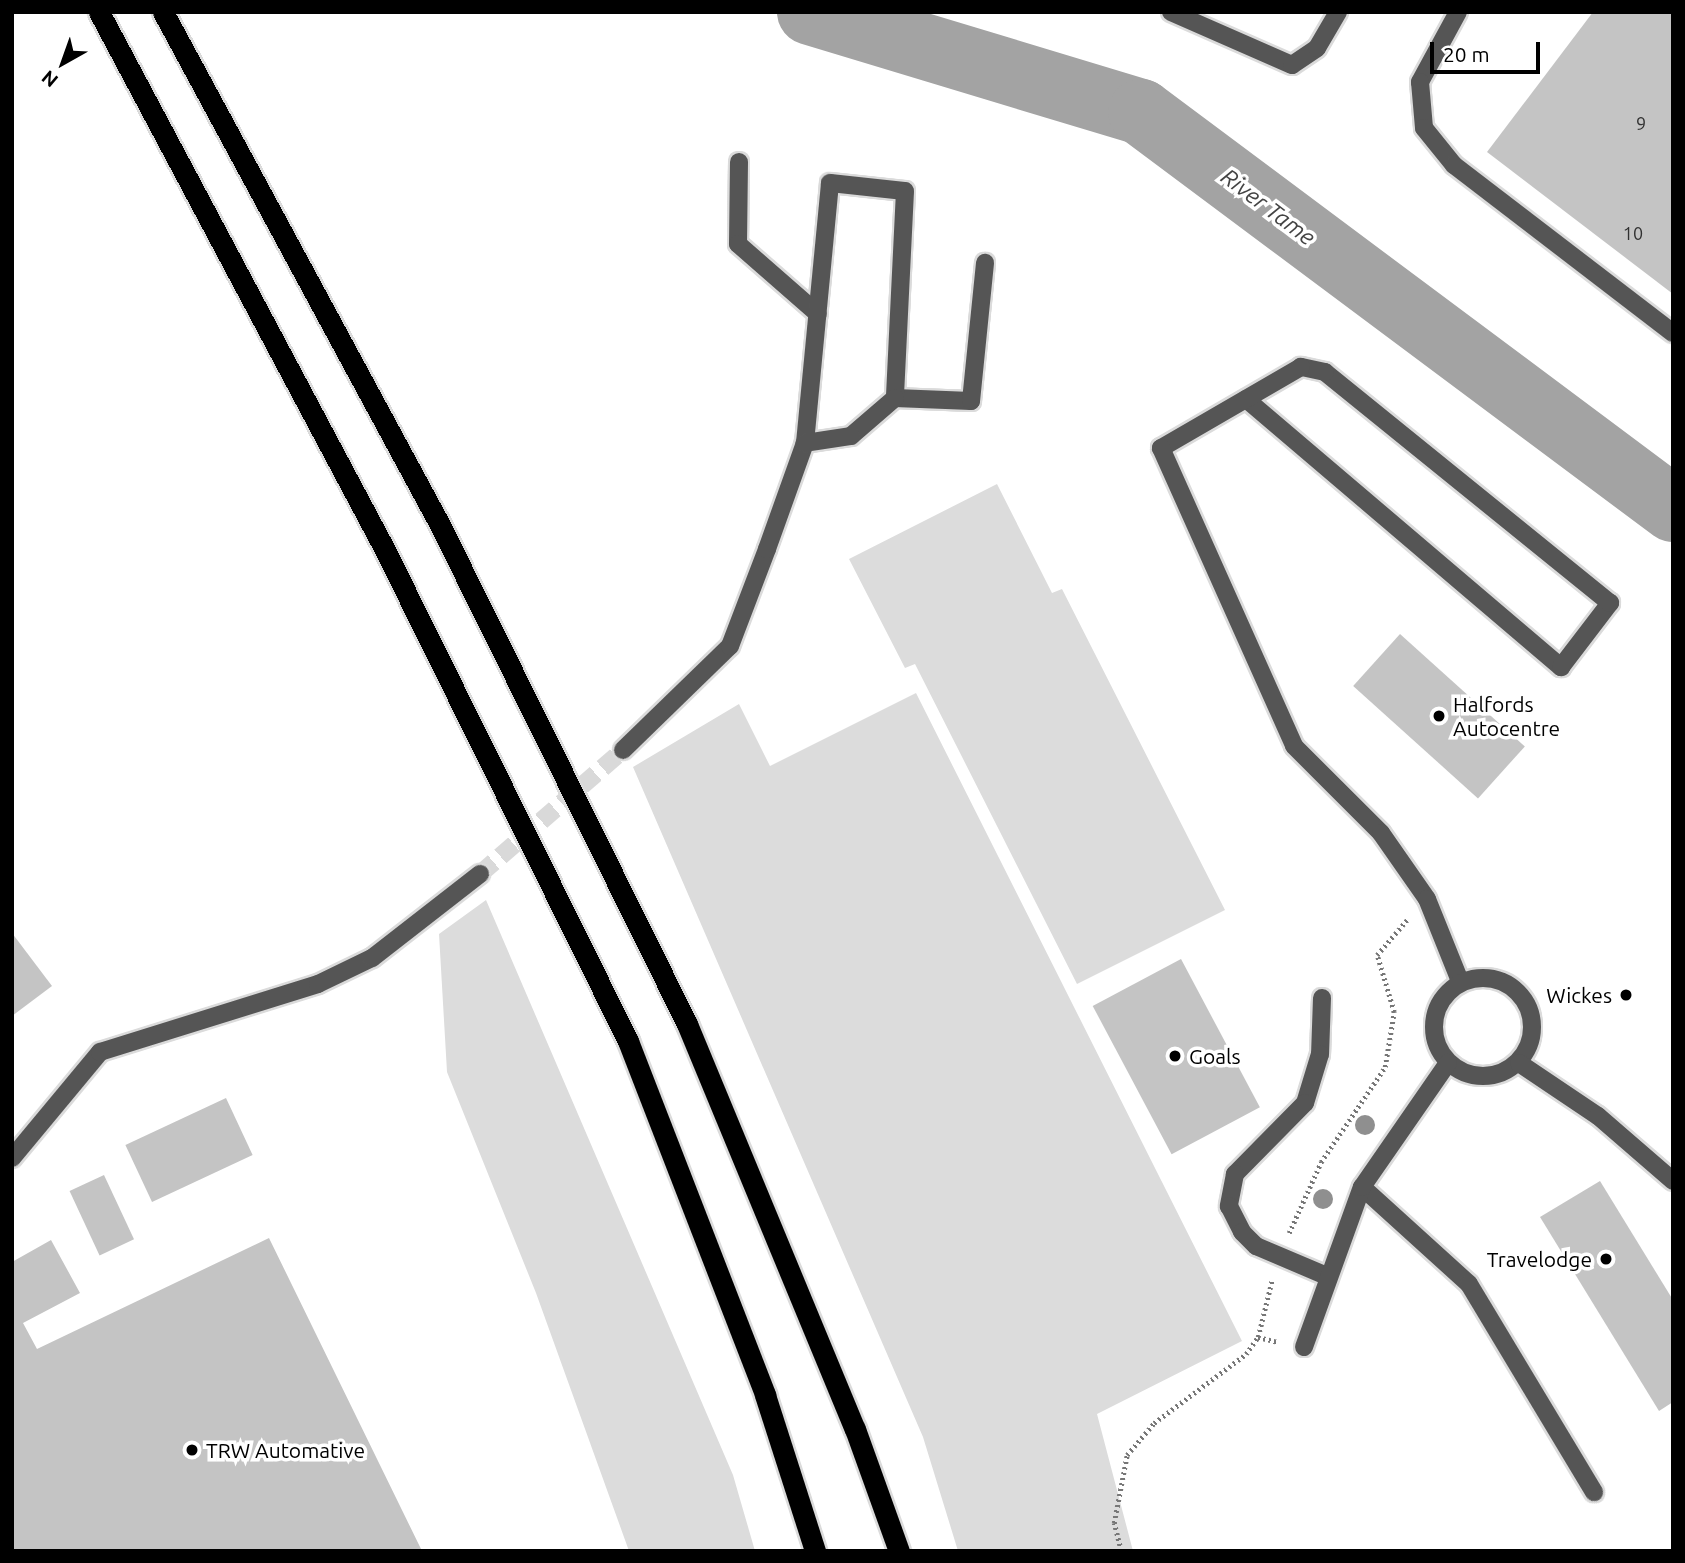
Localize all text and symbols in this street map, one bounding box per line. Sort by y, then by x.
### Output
north arrow [28,28,98,98]
scale bar [1433,28,1543,72]
text: 20 m [1443,42,1490,66]
text: N [37,66,62,92]
house number: 9 [1636,112,1646,134]
water label: River Tame [1216,163,1320,251]
house number: 10 [1623,222,1643,244]
place label: Halfords Autocentre [1453,691,1560,741]
marker: Halfords Autocentre [1431,708,1447,724]
place label: Wickes [1546,982,1612,1008]
marker: Wickes [1618,987,1634,1003]
place label: Goals [1189,1043,1241,1069]
marker: Goals [1167,1048,1183,1064]
place label: Travelodge [1487,1246,1592,1272]
marker: Travelodge [1598,1251,1614,1267]
place label: TRW Automative [206,1437,365,1463]
marker: TRW Automative [184,1442,200,1458]

